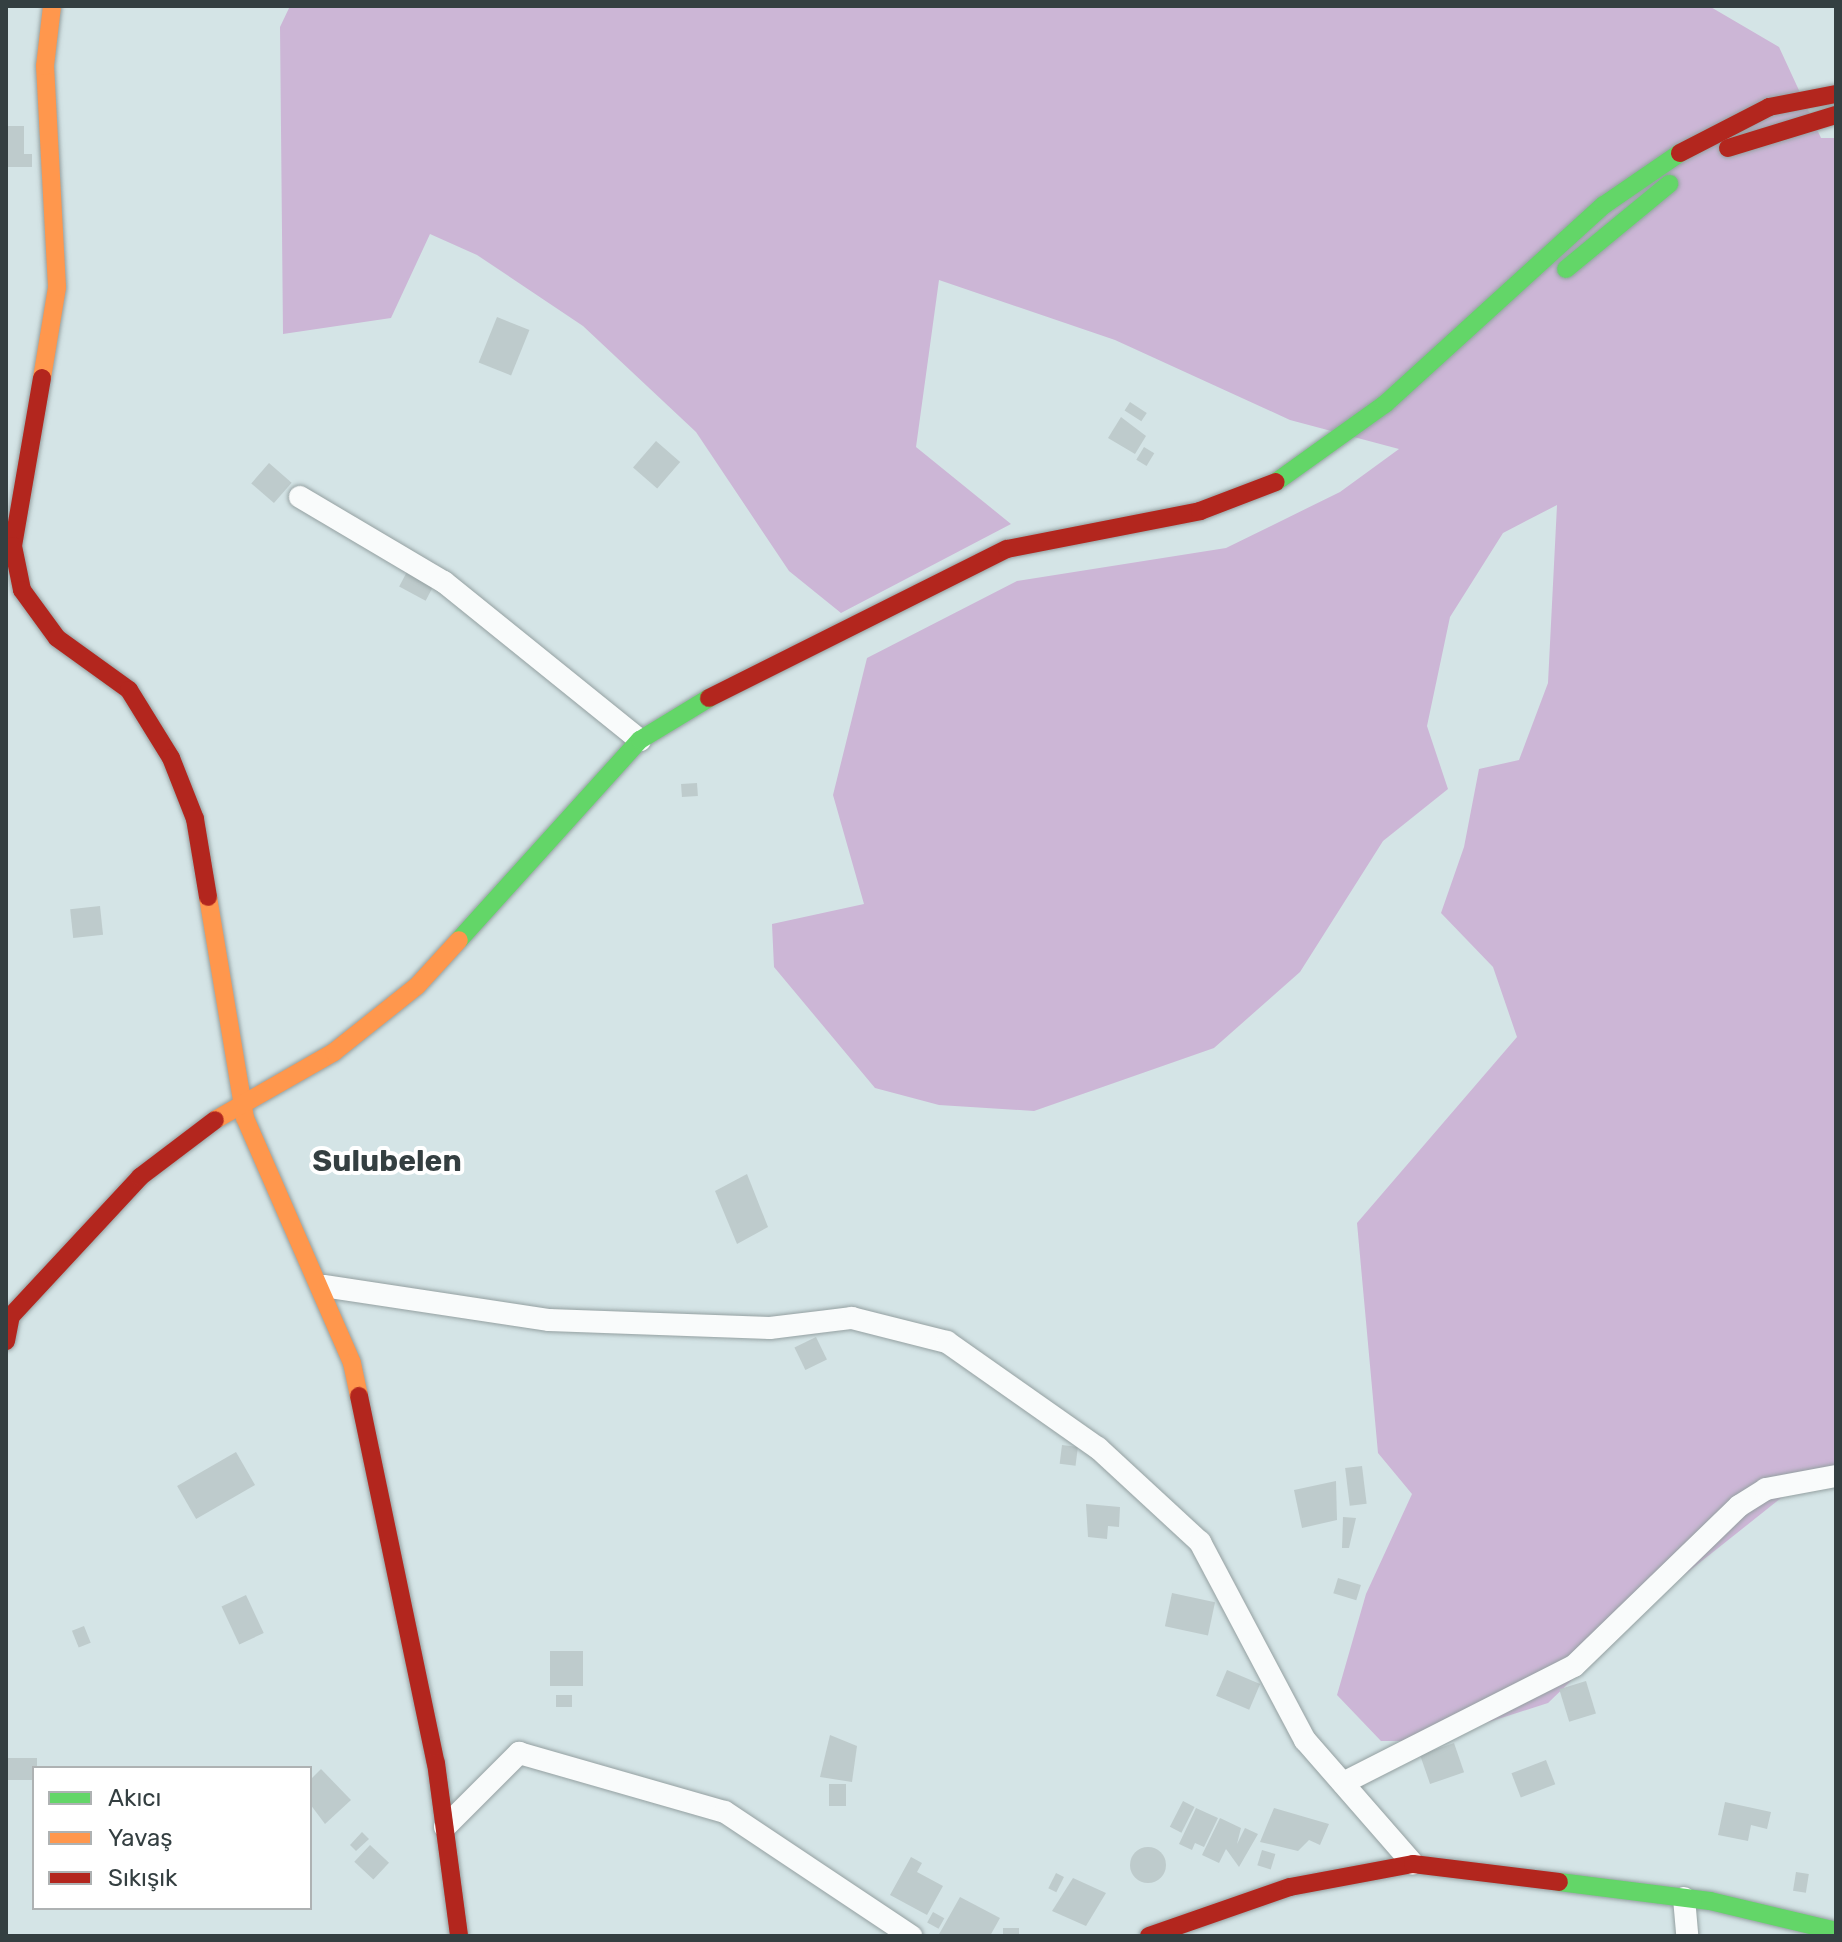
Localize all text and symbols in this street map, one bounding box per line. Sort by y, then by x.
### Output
district label: Sulubelen [312,1143,462,1179]
legend [32,1766,312,1910]
text: Akıcı [108,1784,161,1812]
text: Yavaş [108,1824,172,1852]
text: Sıkışık [108,1864,177,1892]

